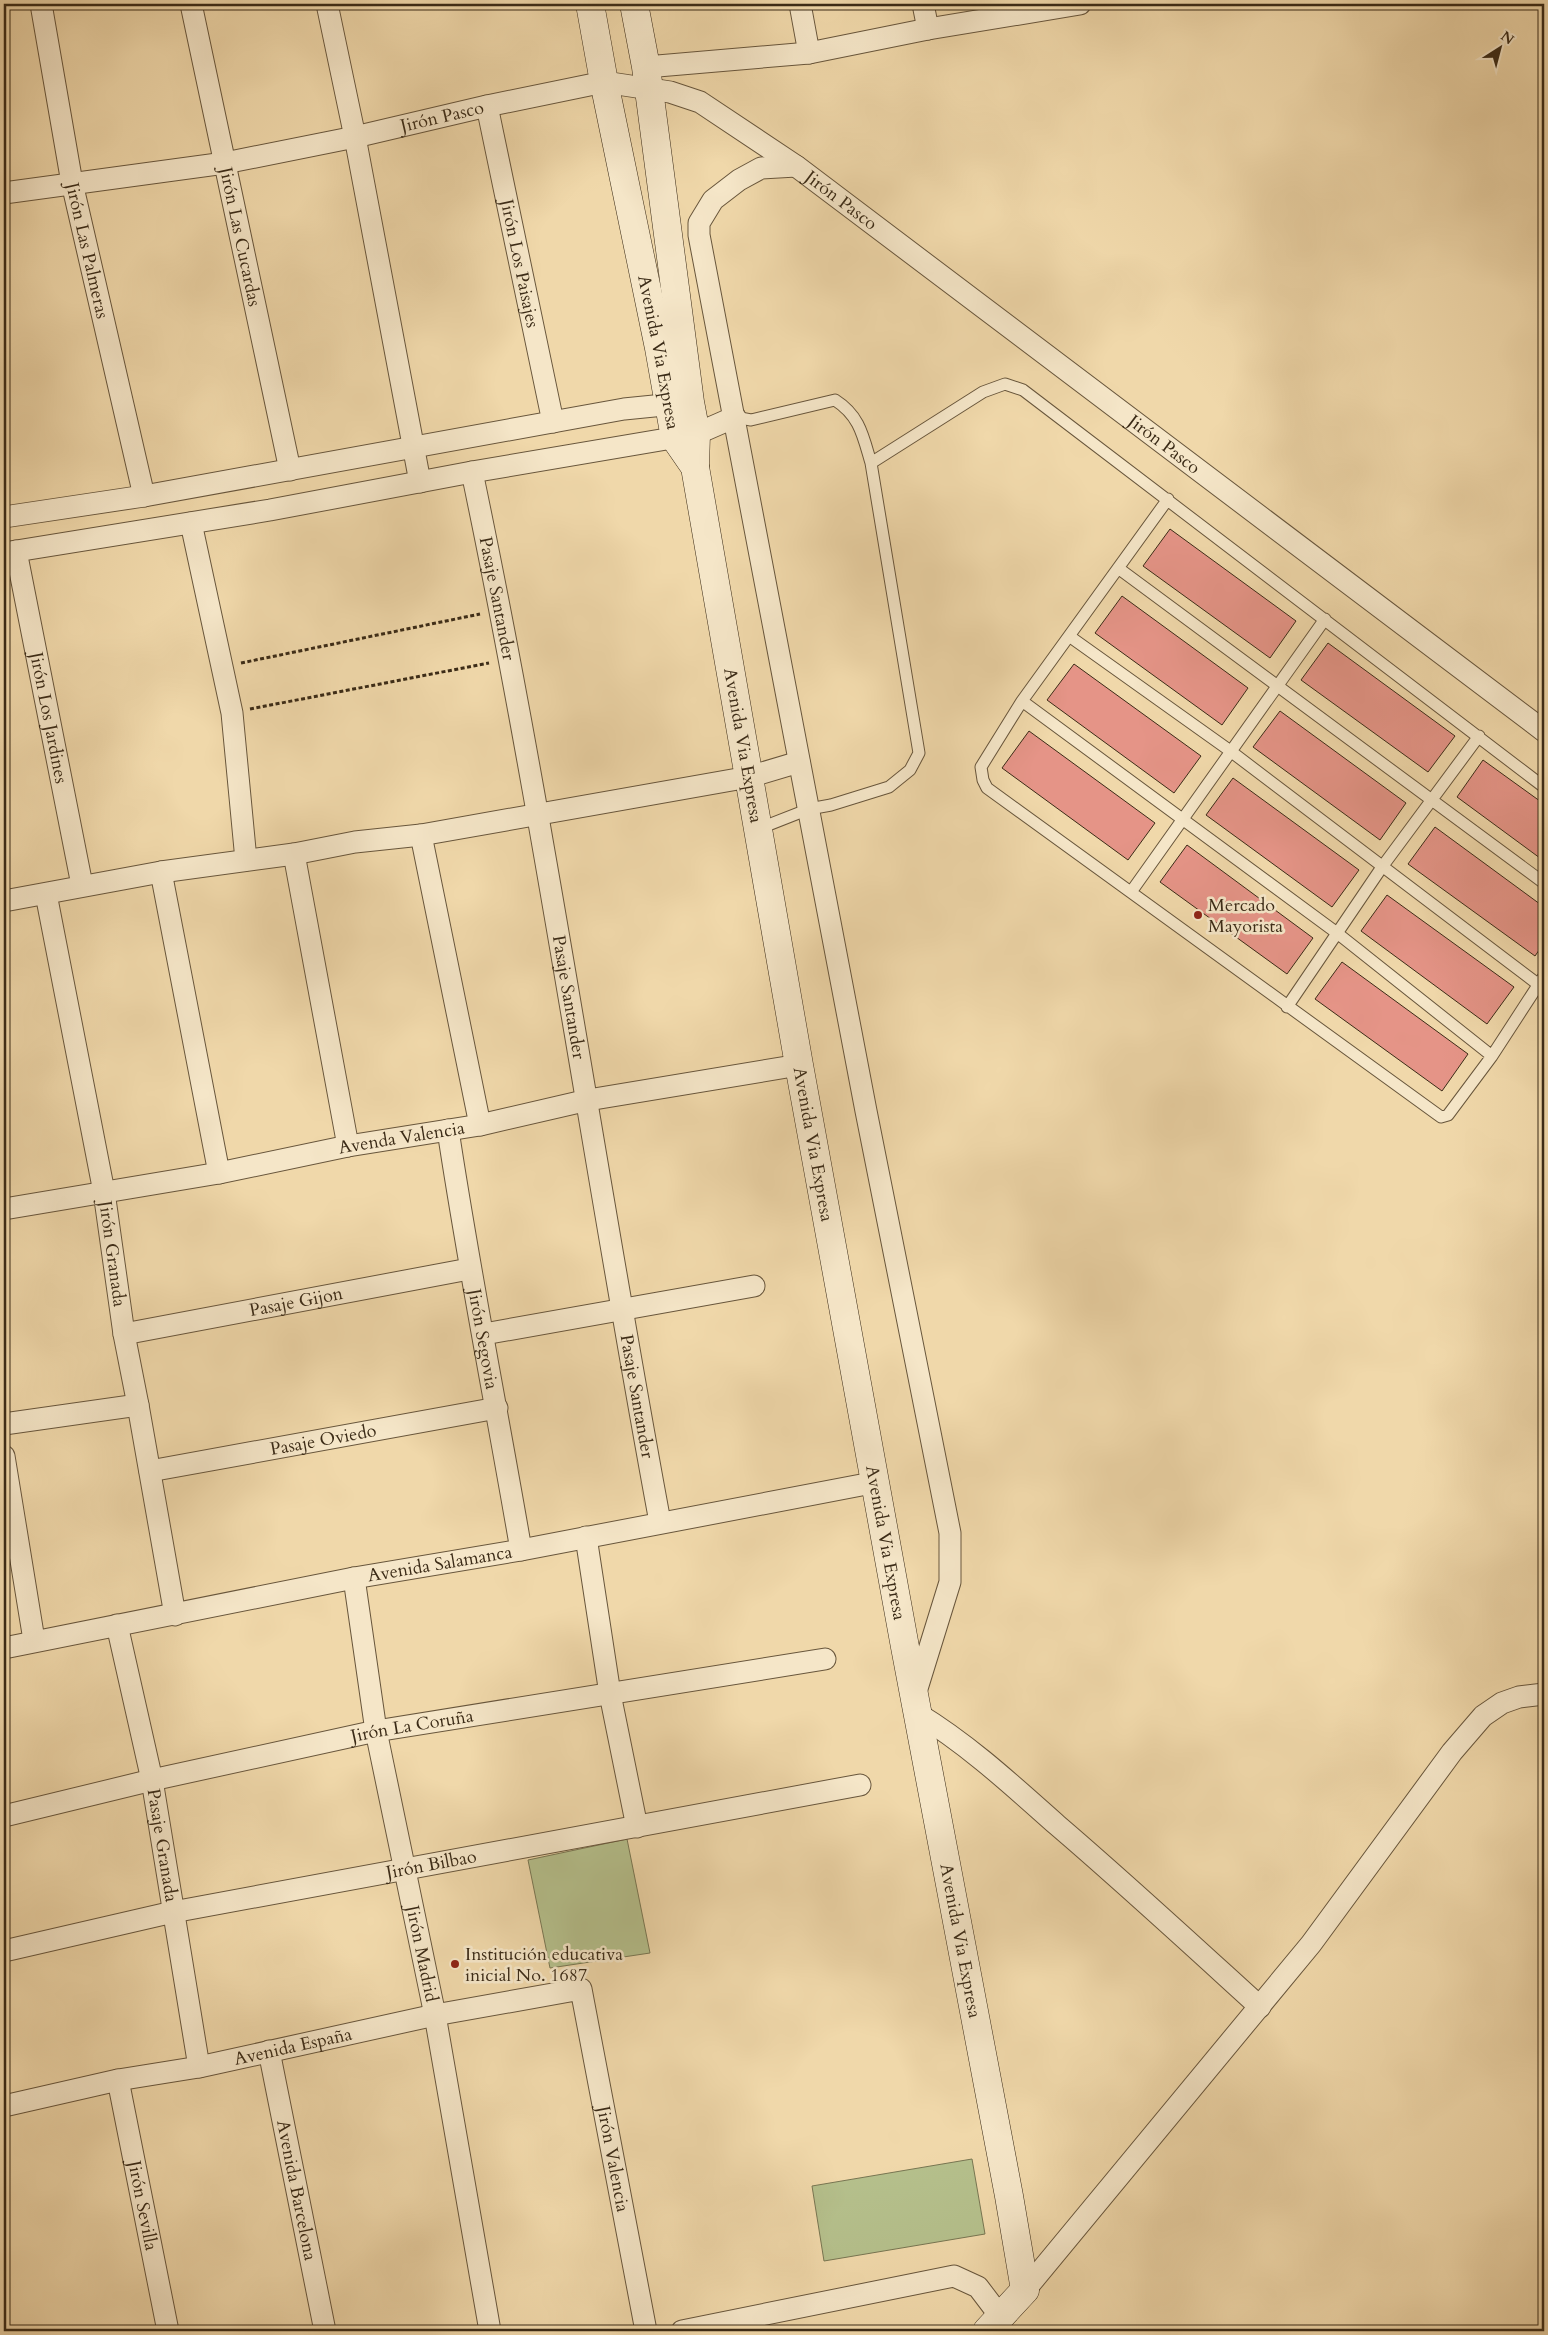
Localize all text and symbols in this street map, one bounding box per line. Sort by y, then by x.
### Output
north arrow [1476,22,1526,72]
text: N [1497,27,1518,49]
street label: Jirón Pasco [395,95,487,140]
street label: Jirón Las Cucardas [212,162,267,309]
street label: Jirón Pasco [797,163,883,236]
street label: Jirón Las Palmeras [59,177,115,321]
street label: Jirón Los Paisajes [493,194,545,330]
street label: Avenida Via Expresa [631,273,685,432]
street label: Jirón Pasco [1120,407,1206,480]
street label: Pasaje Santander [473,535,521,663]
street label: Jirón Los Jardines [23,647,74,786]
street label: Avenida Via Expresa [717,666,769,825]
place label: Mercado Mayorista [1208,893,1283,939]
marker: Mercado Mayorista [1192,909,1204,921]
street label: Pasaje Santander [546,933,591,1062]
street label: Avenida Via Expresa [787,1065,839,1224]
street label: Avenda Valencia [336,1116,467,1161]
street label: Jirón Granada [92,1196,132,1309]
street label: Pasaje Gijon [247,1281,346,1323]
street label: Jirón Segovia [461,1284,504,1392]
street label: Pasaje Santander [614,1332,660,1461]
street label: Pasaje Oviedo [268,1418,379,1462]
street label: Avenida Via Expresa [859,1463,912,1622]
street label: Avenida Salamanca [366,1540,514,1588]
street label: Jirón La Coruña [345,1704,475,1750]
street label: Pasaje Granada [141,1787,184,1904]
street label: Jirón Bilbao [381,1844,479,1886]
street label: Avenida Via Expresa [933,1861,987,2020]
street label: Jirón Madrid [399,1900,444,2005]
place label: Institución educativa inicial No. 1687 [465,1942,623,1988]
marker: Institución educativa inicial No. 1687 [449,1958,461,1970]
street label: Avenida España [232,2022,354,2072]
street label: Jirón Valencia [590,2101,635,2215]
street label: Avenida Barcelona [270,2118,323,2263]
street label: Jirón Sevilla [121,2156,164,2253]

